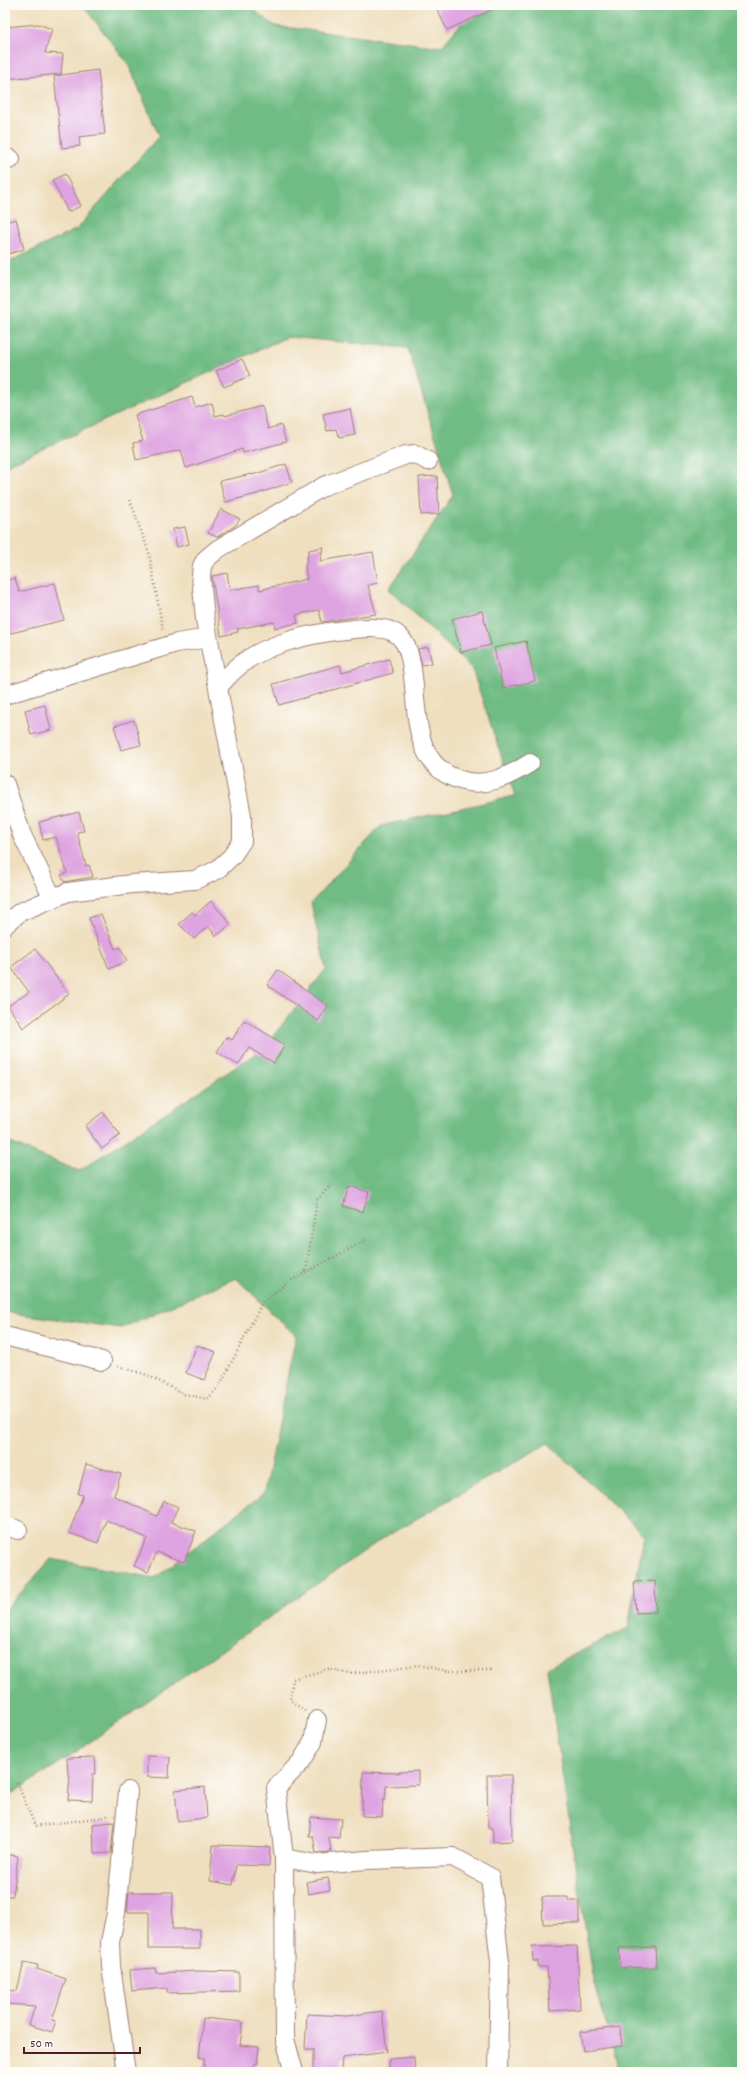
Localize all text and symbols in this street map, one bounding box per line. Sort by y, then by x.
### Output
scale bar [24,2029,140,2055]
text: 50 m [30,2036,53,2053]

